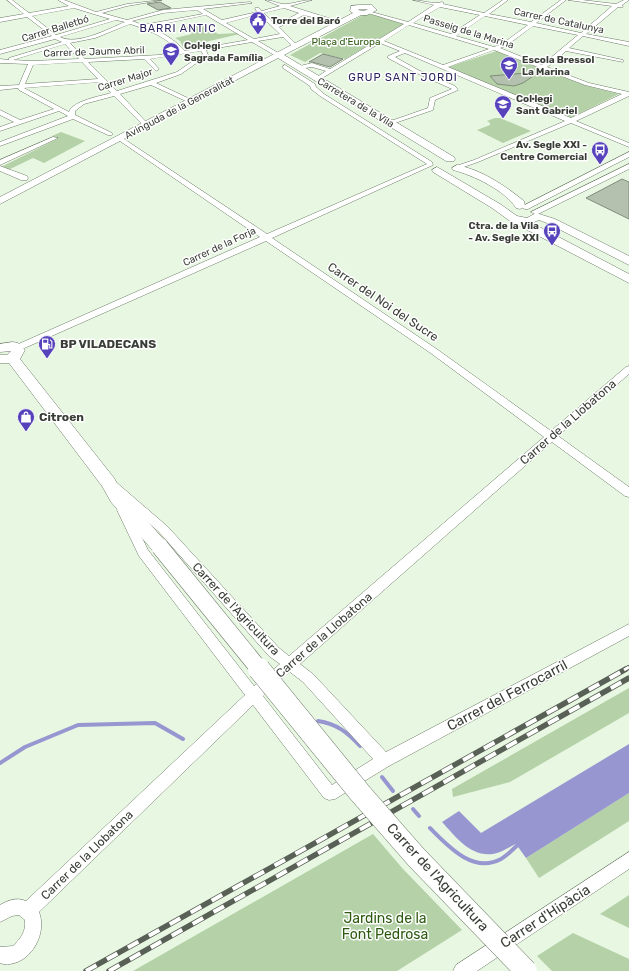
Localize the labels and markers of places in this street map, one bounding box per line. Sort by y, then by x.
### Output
public building icon: Torre del Baró [248,10,268,35]
place label: Torre del Baró [271,15,340,27]
place label: Col·legi Sagrada Família [184,40,263,64]
school or university icon: Col·legi Sagrada Família [161,41,181,66]
place label: Escola Bressol La Marina [522,54,594,78]
school or university icon: Escola Bressol La Marina [499,55,519,80]
place label: Col·legi Sant Gabriel [516,93,577,117]
school or university icon: Col·legi Sant Gabriel [493,94,513,119]
place label: Av. Segle XXI - Centre Comercial [500,139,587,163]
bus stop icon: Av. Segle XXI - Centre Comercial [590,140,610,165]
place label: Ctra. de la Vila - Av. Segle XXI [468,220,539,244]
bus stop icon: Ctra. de la Vila - Av. Segle XXI [542,221,562,246]
fuel station icon: BP VILADECANS [37,334,57,359]
place label: BP VILADECANS [60,337,156,351]
shop icon: Citroen [16,407,36,432]
place label: Citroen [39,410,84,424]

